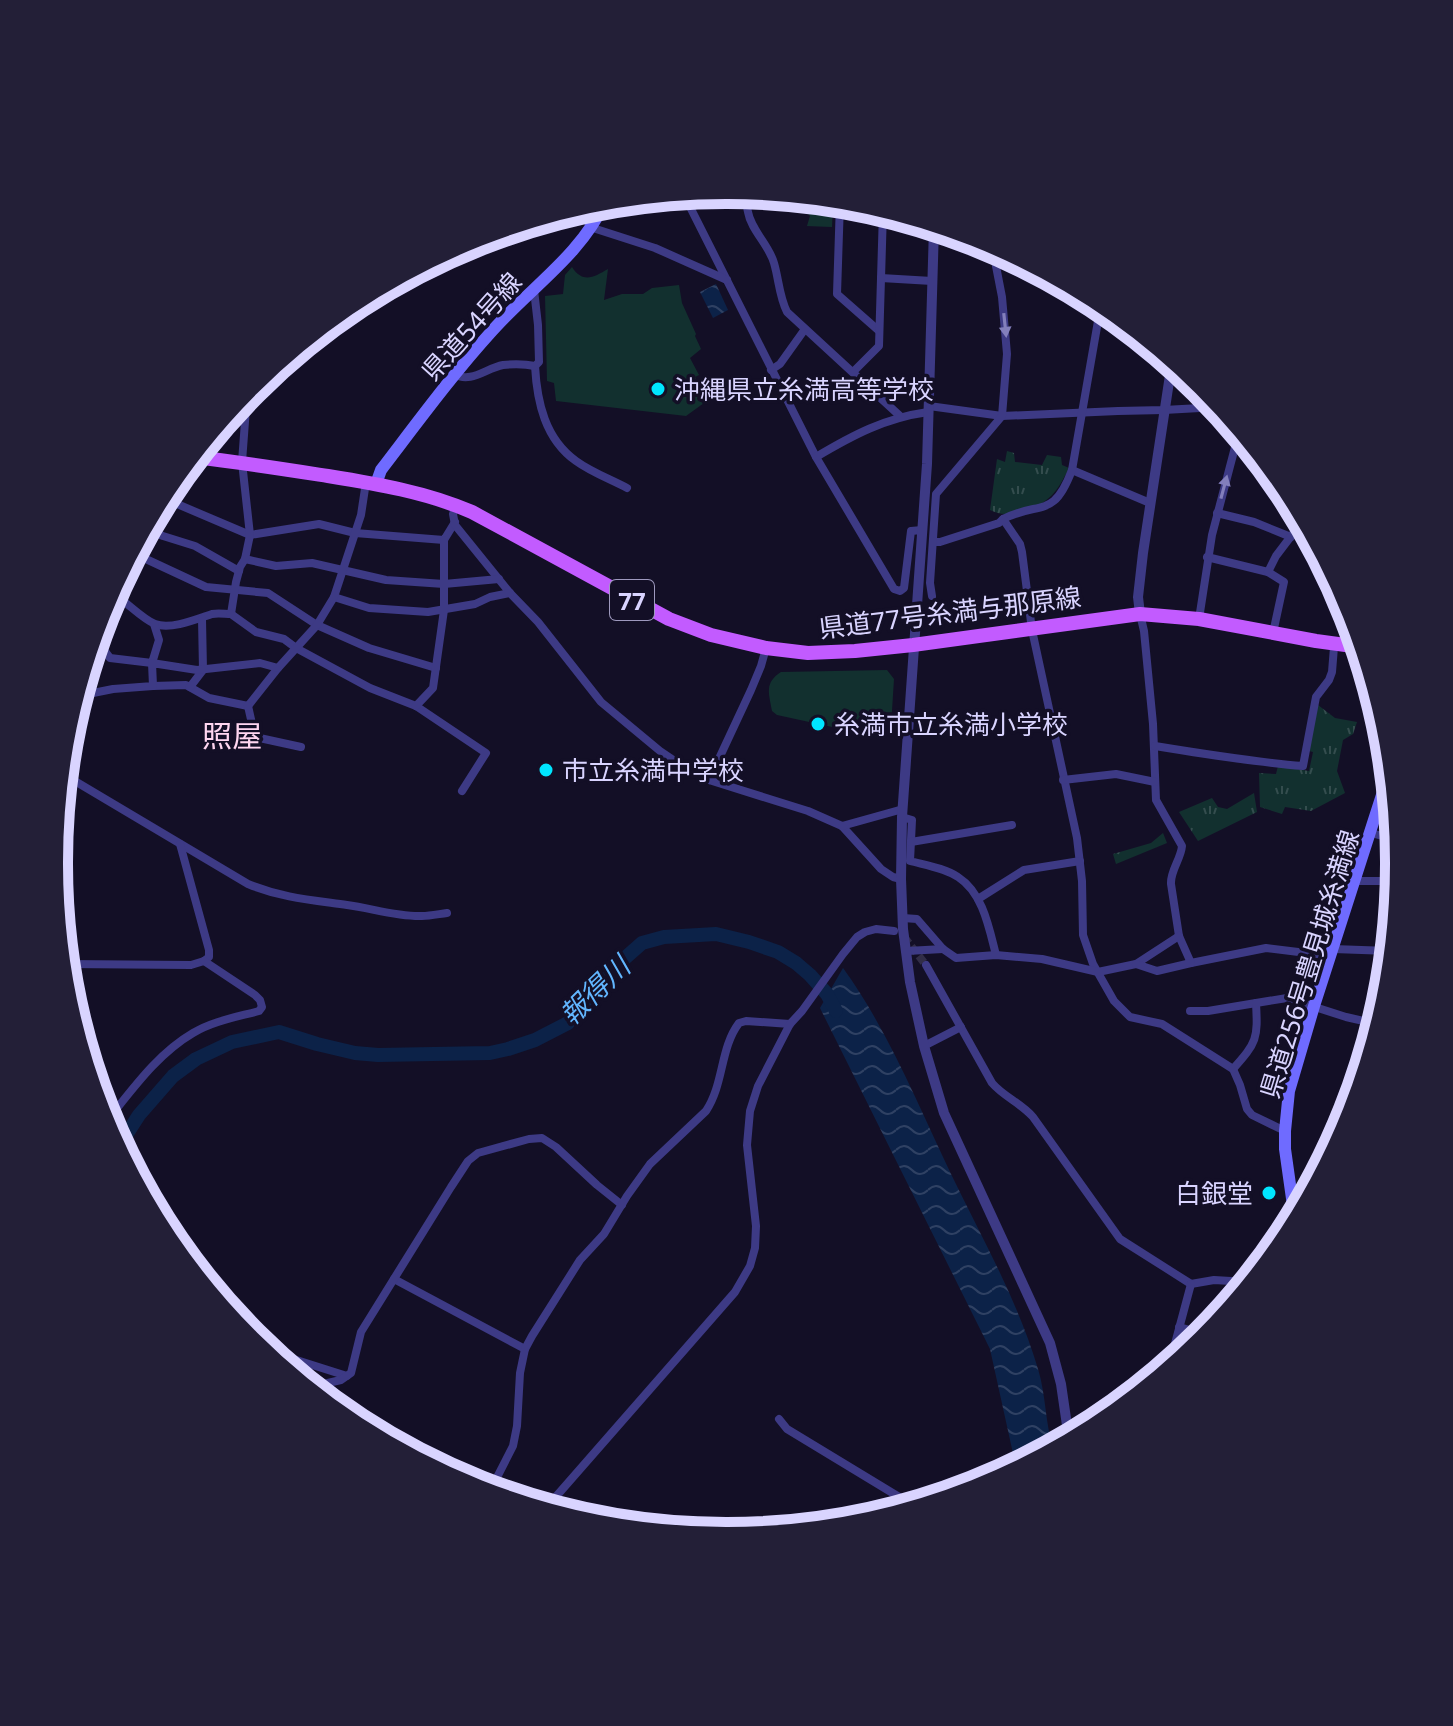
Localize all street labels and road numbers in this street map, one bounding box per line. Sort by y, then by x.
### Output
street label: 県道54号線 [413,264,529,388]
street label: 県道77号糸満与那原線 [817,578,1083,646]
road number: 77 [610,580,654,620]
street label: 県道256号豊見城糸満線 [1251,826,1367,1102]

